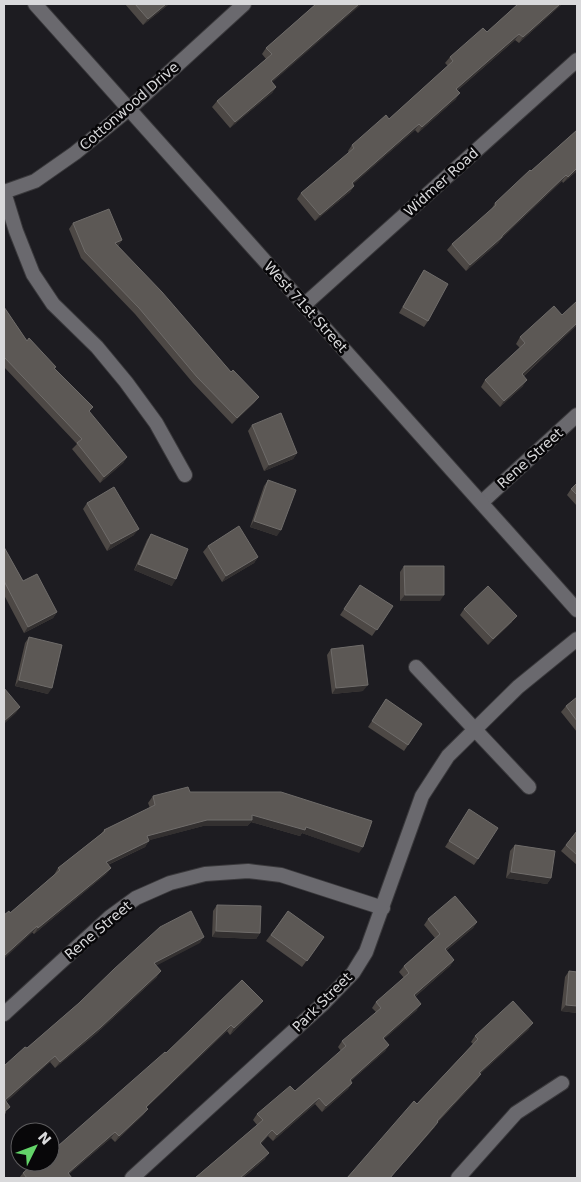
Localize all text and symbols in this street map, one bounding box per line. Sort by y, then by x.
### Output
street label: Cottonwood Drive [76,59,182,153]
street label: Widmer Road [401,145,481,219]
street label: West 71st Street [261,258,351,356]
street label: Rene Street [494,424,566,491]
street label: Rene Street [61,897,135,963]
street label: Park Street [289,969,355,1035]
north arrow [10,1122,60,1172]
text: N [35,1129,55,1148]

